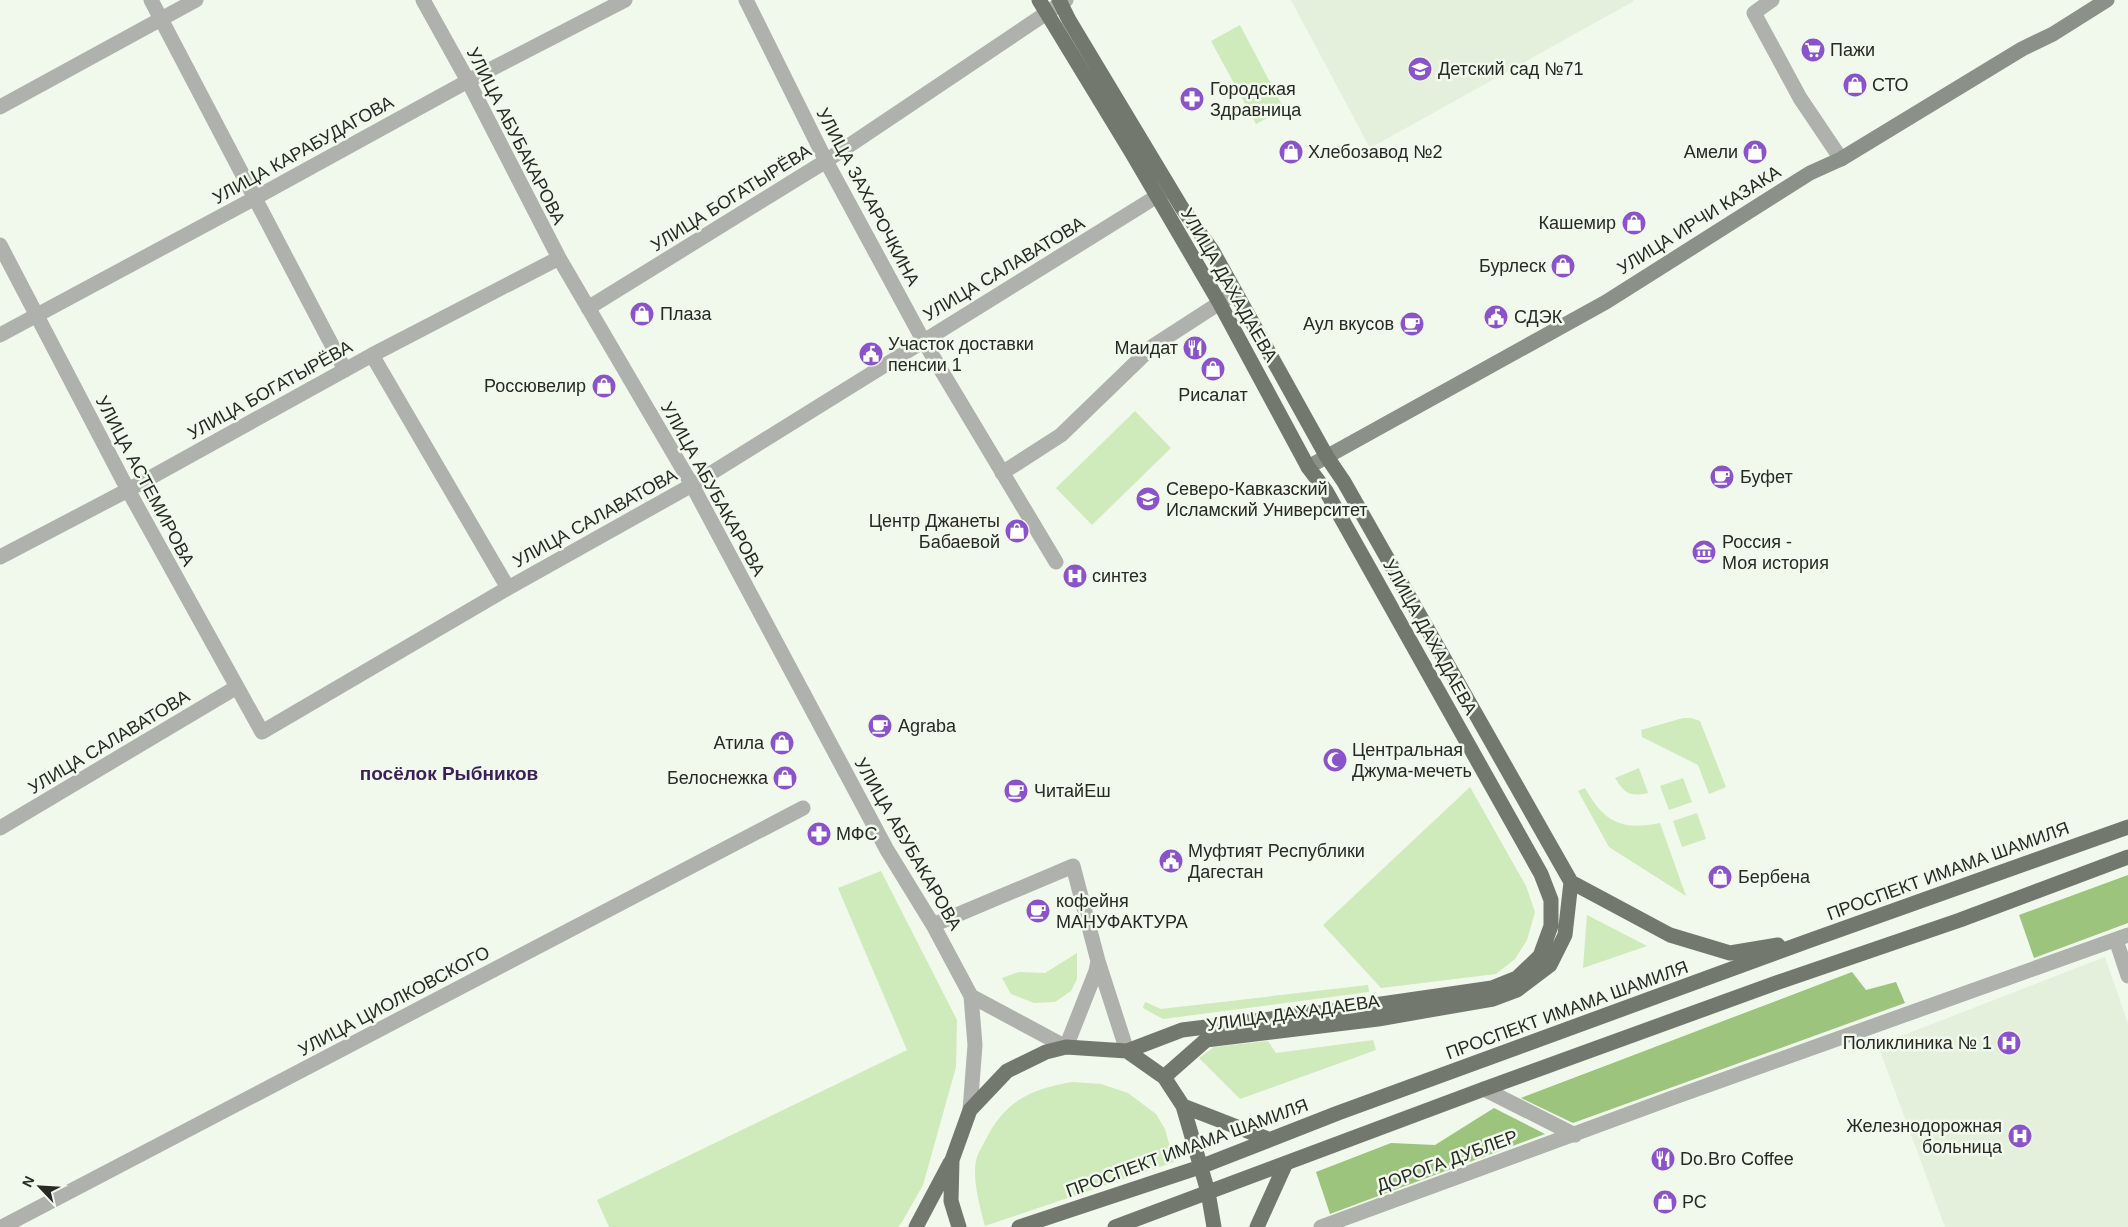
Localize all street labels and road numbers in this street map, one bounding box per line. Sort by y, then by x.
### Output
street label: УЛИЦА АБУБАКАРОВА [463,44,569,228]
street label: УЛИЦА КАРАБУДАГОВА [209,92,397,208]
street label: УЛИЦА ЗАХАРОЧКИНА [813,105,923,289]
street label: УЛИЦА БОГАТЫРЁВА [647,140,815,256]
street label: УЛИЦА ИРЧИ КАЗАКА [1614,162,1784,278]
street label: УЛИЦА ДАХАДАЕВА [1177,205,1281,365]
street label: УЛИЦА САЛАВАТОВА [920,213,1088,325]
street label: УЛИЦА БОГАТЫРЁВА [184,336,356,444]
street label: УЛИЦА АСТЕМИРОВА [92,392,198,570]
street label: УЛИЦА АБУБАКАРОВА [657,399,769,579]
street label: УЛИЦА САЛАВАТОВА [510,465,680,571]
street label: УЛИЦА ДАХАДАЕВА [1379,556,1481,718]
street label: УЛИЦА САЛАВАТОВА [25,686,193,798]
street label: УЛИЦА АБУБАКАРОВА [850,754,966,934]
street label: ПРОСПЕКТ ИМАМА ШАМИЛЯ [1824,818,2072,924]
street label: УЛИЦА ЦИОЛКОВСКОГО [295,942,493,1060]
street label: ПРОСПЕКТ ИМАМА ШАМИЛЯ [1443,957,1691,1063]
street label: УЛИЦА ДАХАДАЕВА [1205,991,1381,1035]
street label: ПРОСПЕКТ ИМАМА ШАМИЛЯ [1063,1095,1311,1201]
street label: ДОРОГА ДУБЛЕР [1374,1126,1520,1196]

